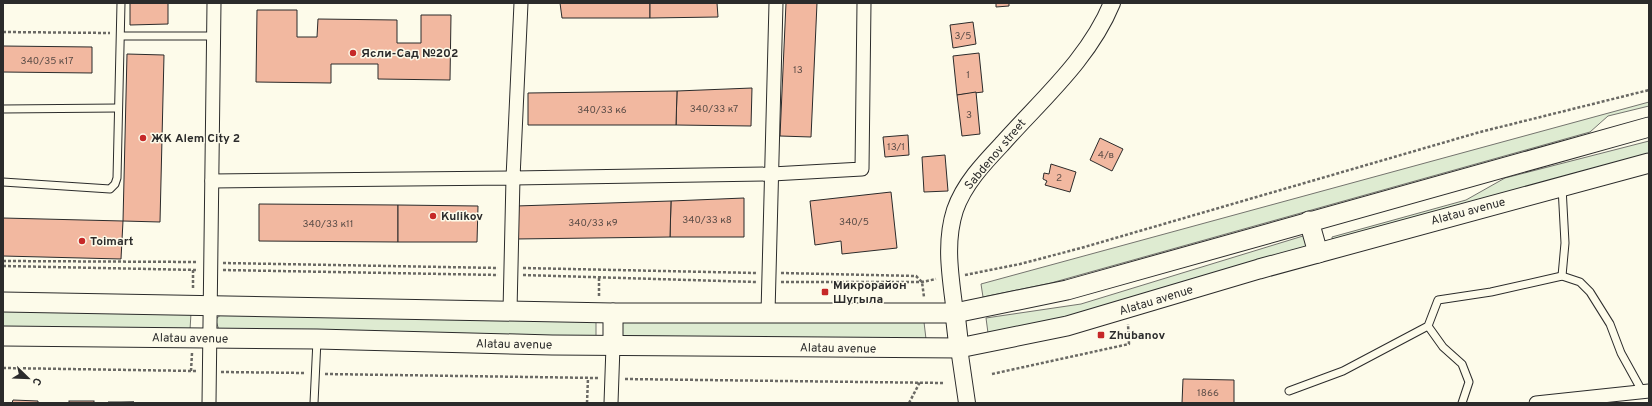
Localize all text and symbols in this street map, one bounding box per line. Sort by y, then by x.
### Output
house number: 3/5 [955,30,971,43]
place label: Ясли-Сад №202 [361,46,458,62]
marker: Ясли-Сад №202 [348,48,358,58]
house number: 340/35 к17 [21,55,73,68]
house number: 13 [793,64,803,77]
house number: 1 [966,69,970,82]
house number: 340/33 к7 [690,103,738,116]
house number: 340/33 к6 [577,104,627,117]
house number: 3 [966,109,972,122]
street label: Sabdenov street [961,116,1030,193]
place label: ЖК Alem City 2 [151,131,240,147]
marker: ЖК Alem City 2 [138,133,148,143]
house number: 13/1 [887,141,905,154]
house number: 4/в [1098,149,1114,162]
house number: 2 [1056,172,1062,185]
street label: Alatau avenue [1429,194,1507,230]
place label: Kulikov [441,209,483,225]
marker: Kulikov [428,211,438,221]
house number: 340/33 к8 [682,214,732,227]
house number: 340/5 [839,216,869,229]
house number: 340/33 к9 [568,217,618,230]
house number: 340/33 к11 [302,218,354,231]
place label: Toimart [90,234,134,250]
marker: Toimart [77,236,87,246]
place label: Микрорайон Шугыла [833,278,907,308]
street label: Alatau avenue [1117,282,1195,320]
marker: Микрорайон Шугыла [820,287,830,297]
place label: Zhubanov [1109,328,1165,344]
street label: Alatau avenue [152,330,228,348]
marker: Zhubanov [1096,330,1106,340]
street label: Alatau avenue [476,336,552,354]
street label: Alatau avenue [800,340,876,358]
north arrow [8,358,48,398]
text: С [28,376,44,387]
house number: 1866 [1197,387,1219,400]

